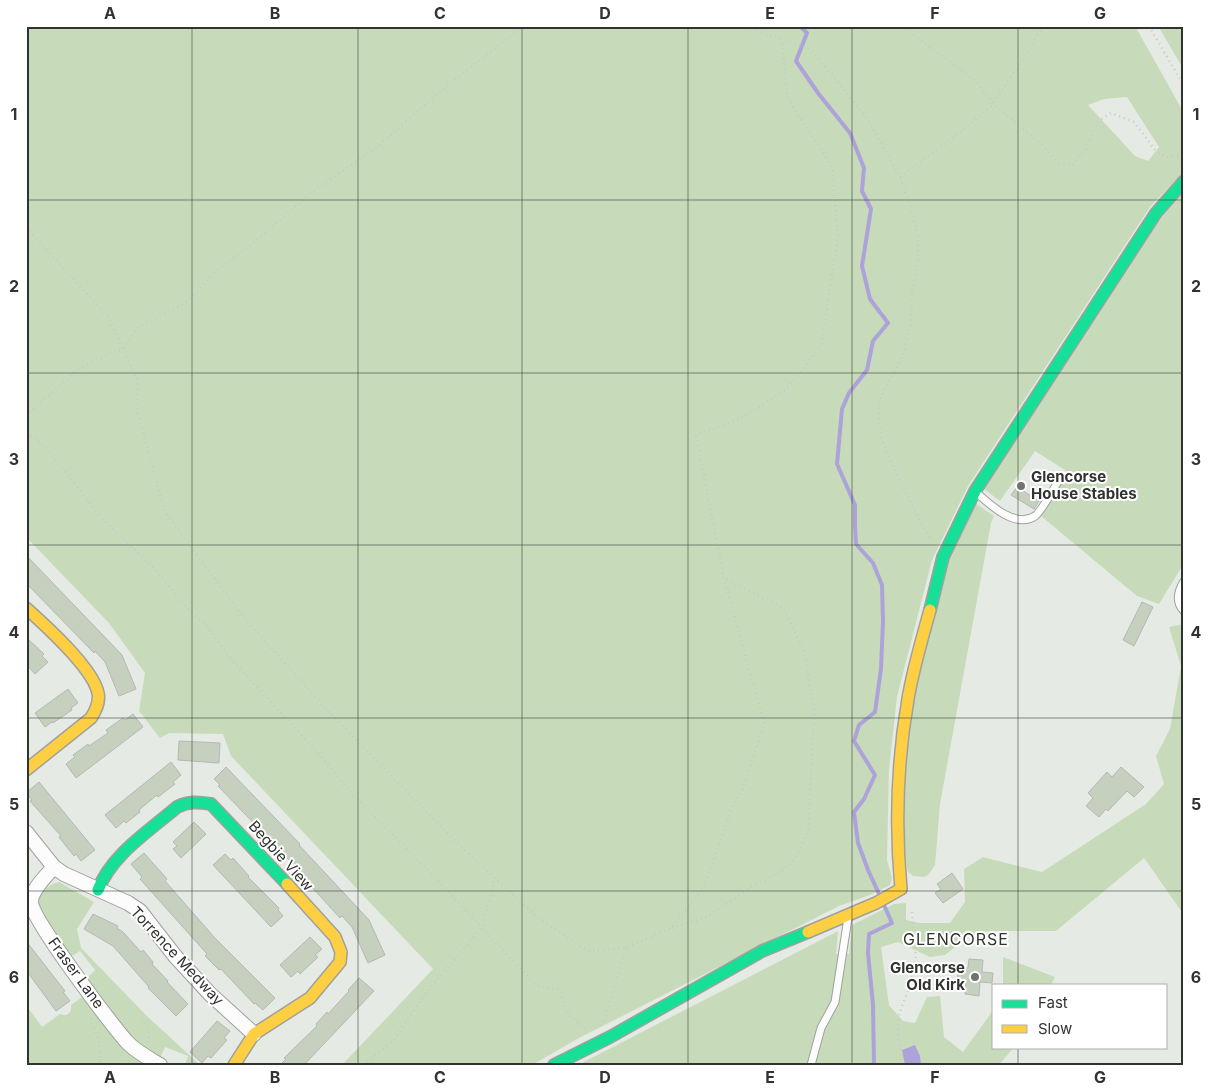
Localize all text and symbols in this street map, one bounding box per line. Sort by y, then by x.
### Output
text: A [104,3,116,23]
text: B [270,3,280,23]
text: C [434,3,446,23]
text: D [599,3,611,23]
text: E [765,3,775,23]
text: F [930,3,940,23]
text: G [1094,3,1106,23]
text: 1 [11,104,17,124]
text: 1 [1193,104,1199,124]
text: 2 [9,276,19,296]
text: 2 [1191,276,1201,296]
text: 3 [9,449,19,469]
text: 3 [1191,449,1201,469]
place label: Glencorse House Stables [1031,467,1137,503]
marker: Glencorse House Stables [1015,480,1027,492]
text: 4 [9,622,20,642]
text: 4 [1191,622,1202,642]
text: 5 [9,794,19,814]
text: 5 [1191,794,1201,814]
street label: Begbie View [245,817,318,895]
street label: Torrence Medway [127,902,228,1009]
district label: GLENCORSE [903,929,1009,949]
street label: Fraser Lane [44,933,109,1012]
place label: Glencorse Old Kirk [890,958,965,994]
text: 6 [9,967,19,987]
text: 6 [1191,967,1201,987]
marker: Glencorse Old Kirk [969,971,981,983]
legend [992,984,1168,1048]
text: Fast [1038,993,1068,1012]
text: Slow [1038,1019,1072,1038]
text: A [104,1067,116,1087]
text: B [270,1067,280,1087]
text: C [434,1067,446,1087]
text: D [599,1067,611,1087]
text: E [765,1067,775,1087]
text: F [930,1067,940,1087]
text: G [1094,1067,1106,1087]

